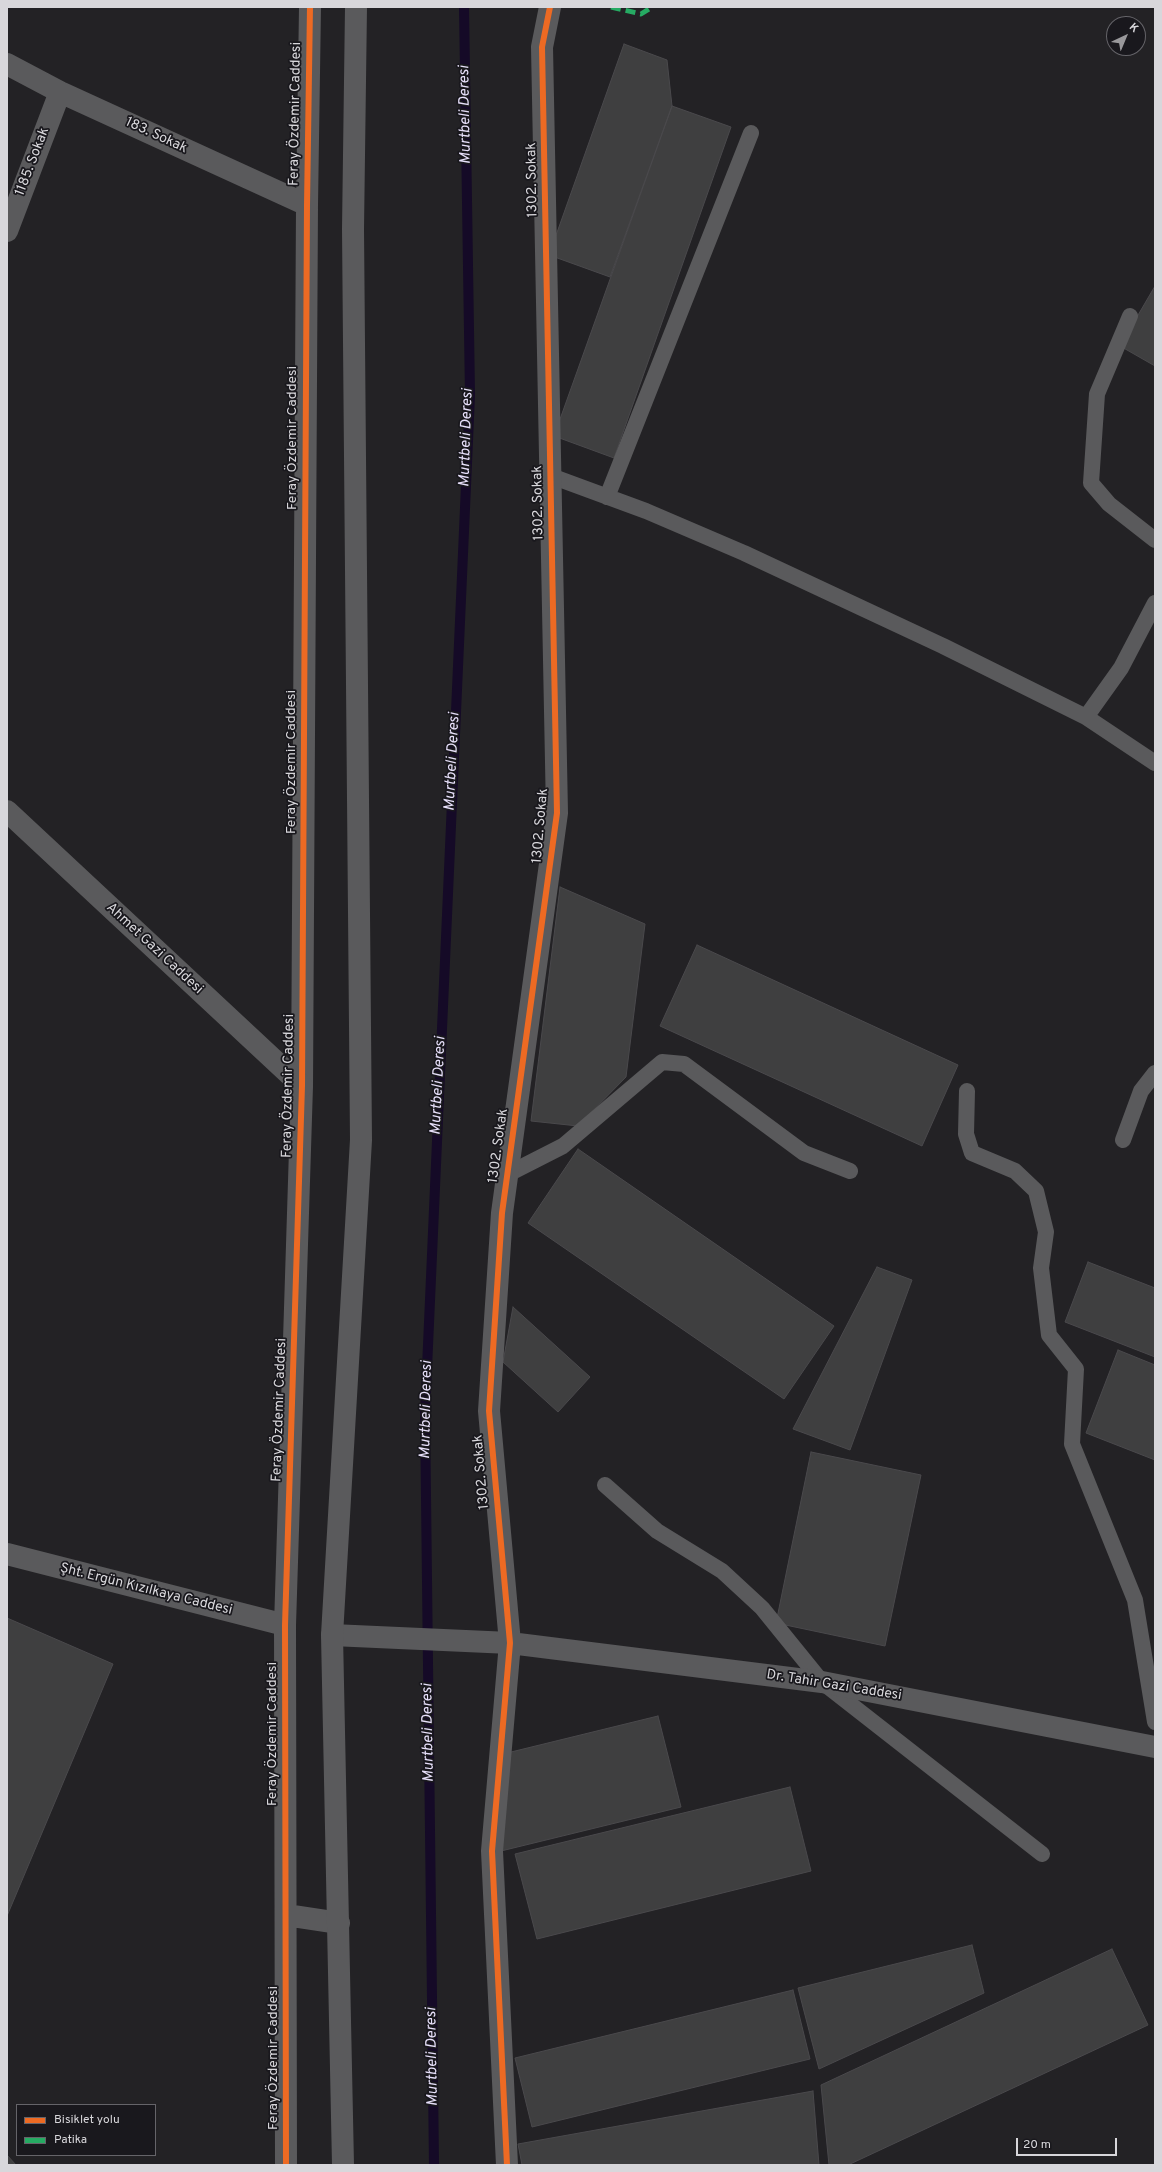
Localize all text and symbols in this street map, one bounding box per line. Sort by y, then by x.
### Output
north arrow [1106,16,1146,56]
text: K [1126,20,1141,36]
street label: Feray Özdemir Caddesi [286,42,306,186]
water label: Murtbeli Deresi [456,66,476,164]
street label: 183. Sokak [122,114,190,158]
street label: 1185. Sokak [12,125,54,199]
street label: 1302. Sokak [524,142,542,218]
street label: Feray Özdemir Caddesi [285,366,301,510]
water label: Murtbeli Deresi [456,388,478,488]
street label: 1302. Sokak [530,465,548,541]
street label: Feray Özdemir Caddesi [284,690,300,834]
water label: Murtbeli Deresi [441,712,465,812]
street label: 1302. Sokak [529,788,553,864]
street label: Ahmet Gazi Caddesi [102,900,206,998]
street label: Feray Özdemir Caddesi [279,1014,299,1158]
water label: Murtbeli Deresi [427,1036,451,1136]
street label: 1302. Sokak [485,1108,513,1184]
street label: Feray Özdemir Caddesi [269,1338,291,1482]
water label: Murtbeli Deresi [417,1361,437,1459]
street label: 1302. Sokak [470,1434,494,1510]
street label: Şht. Ergün Kızılkaya Caddesi [58,1560,234,1620]
street label: Feray Özdemir Caddesi [265,1662,281,1806]
street label: Dr. Tahir Gazi Caddesi [765,1667,903,1705]
water label: Murtbeli Deresi [419,1684,439,1782]
street label: Feray Özdemir Caddesi [266,1986,282,2130]
water label: Murtbeli Deresi [423,2008,443,2106]
legend [16,2104,156,2156]
text: Bisiklet yolu [54,2112,120,2128]
scale bar [1018,2130,1119,2156]
text: Patika [54,2132,87,2148]
text: 20 m [1023,2137,1051,2153]

